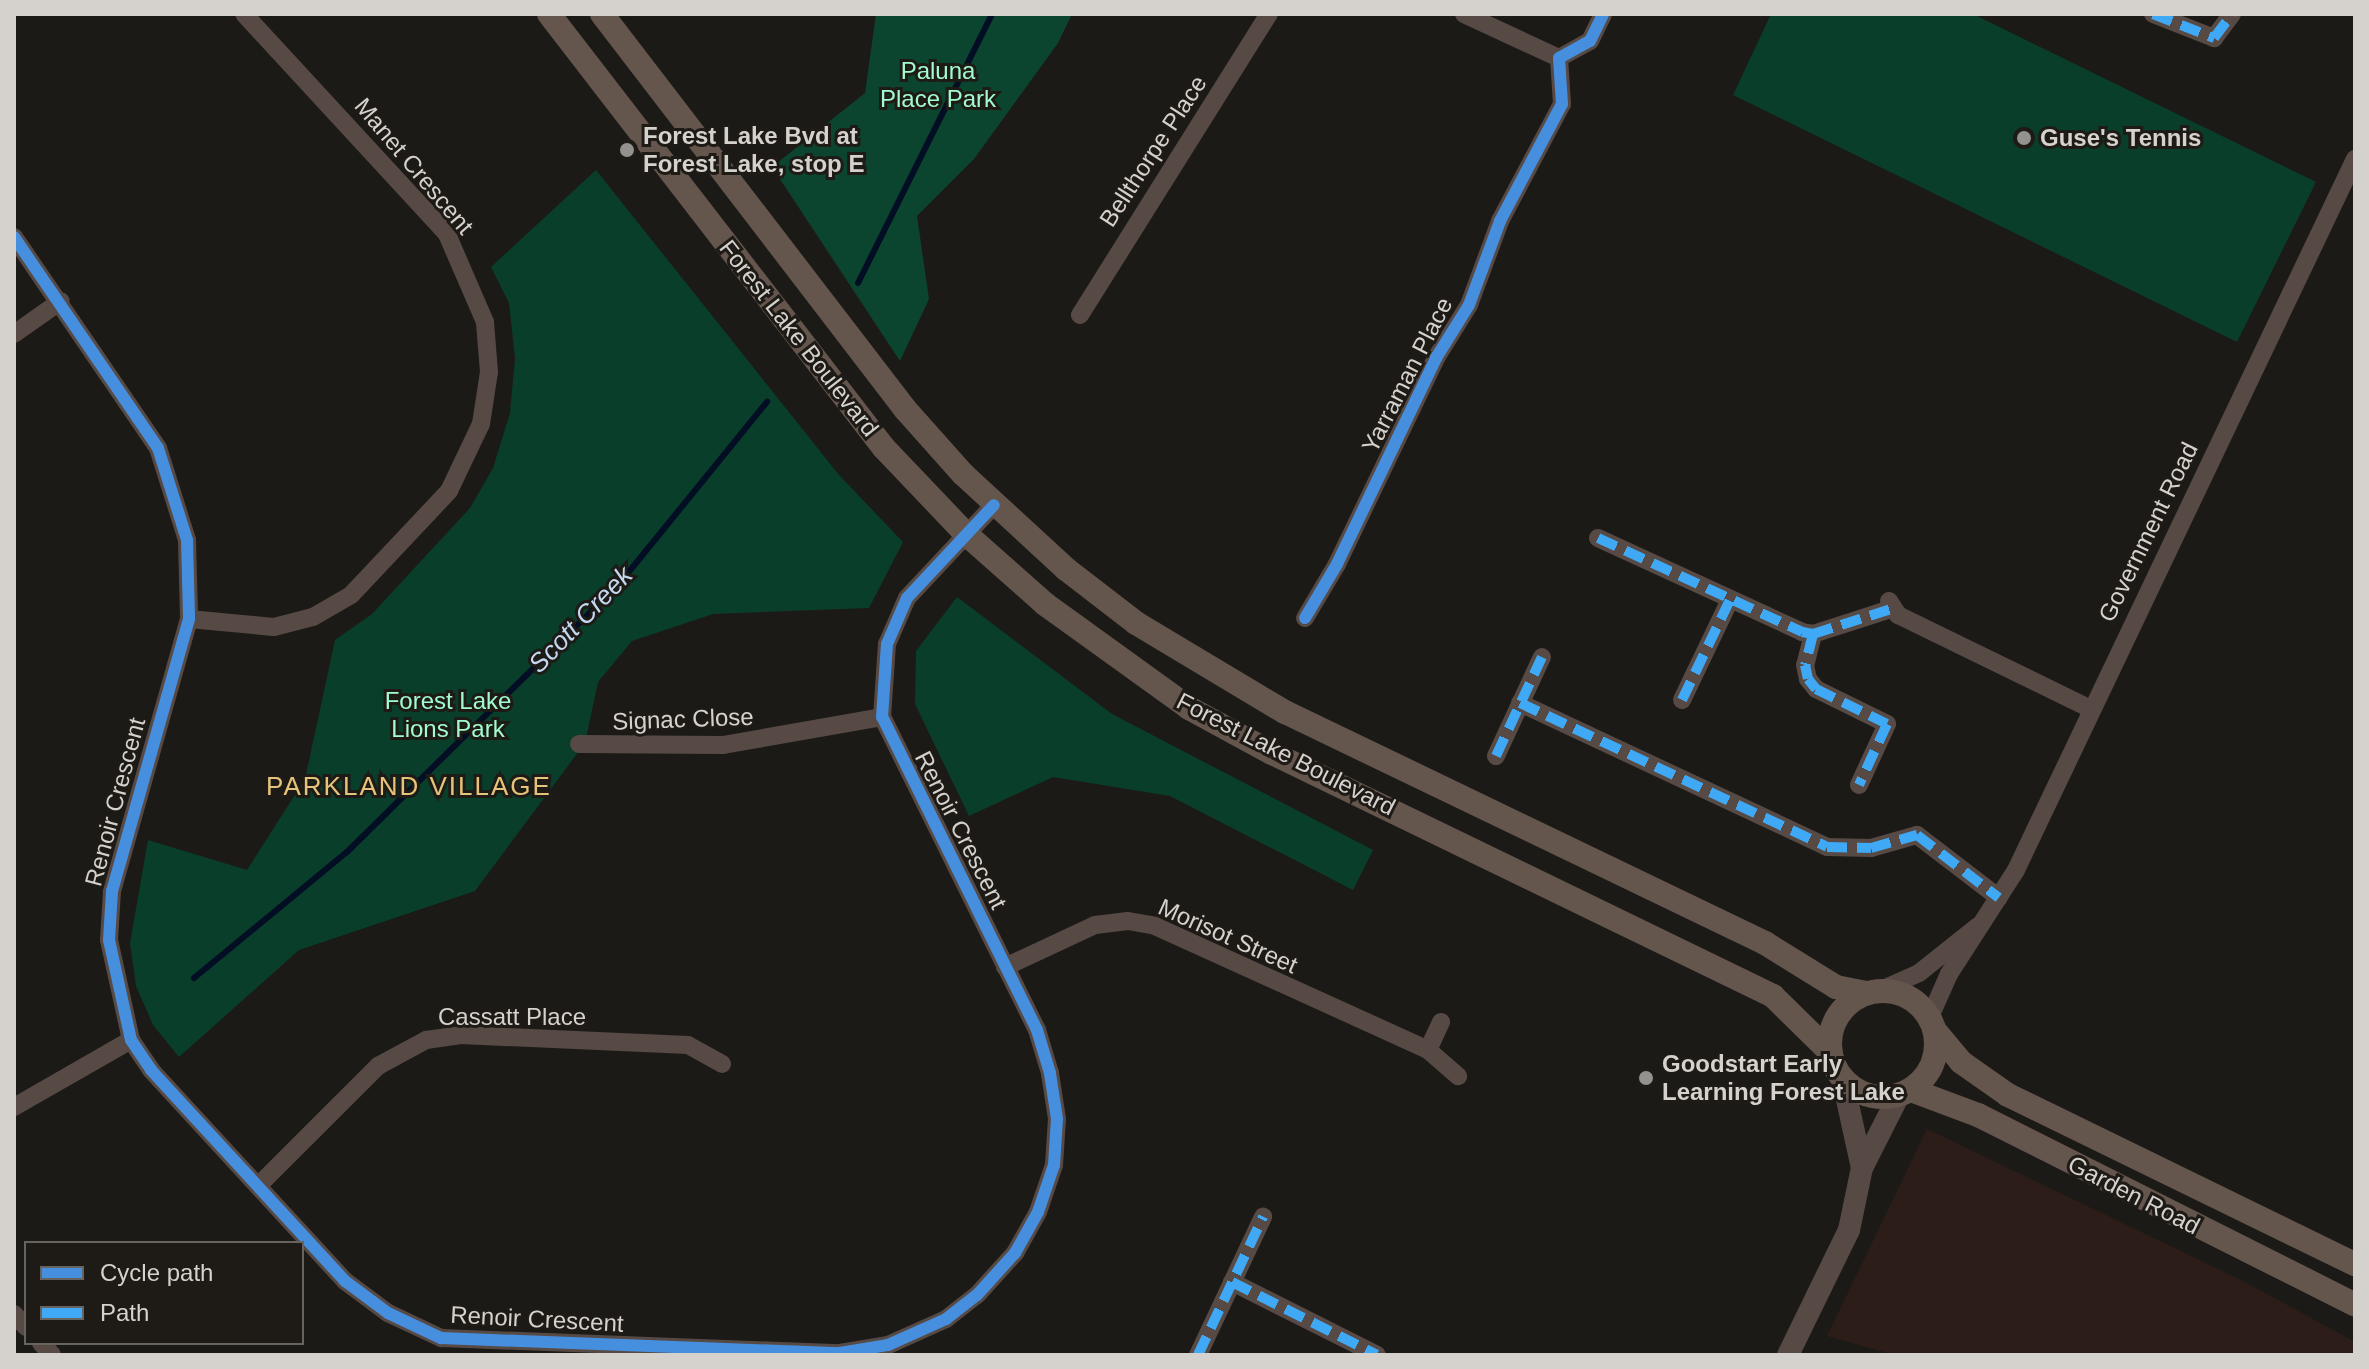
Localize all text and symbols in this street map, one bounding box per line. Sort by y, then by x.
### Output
park label: Paluna Place Park [880,57,996,113]
street label: Bellthorpe Place [1093,70,1213,232]
street label: Manet Crescent [349,92,479,240]
place label: Forest Lake Bvd at Forest Lake, stop E [643,122,864,178]
place label: Guse's Tennis [2040,124,2201,152]
marker: Guse's Tennis [2015,129,2033,147]
marker: Forest Lake Bvd at Forest Lake, stop E [618,141,636,159]
street label: Forest Lake Boulevard [713,234,885,442]
street label: Yarraman Place [1356,293,1458,457]
street label: Government Road [2092,438,2204,626]
water label: Scott Creek [523,560,639,680]
street label: Forest Lake Boulevard [1172,686,1400,822]
park label: Forest Lake Lions Park [385,687,511,743]
street label: Signac Close [612,702,754,736]
street label: Renoir Crescent [79,715,151,889]
street label: Renoir Crescent [909,746,1013,914]
district label: PARKLAND VILLAGE [266,771,552,803]
street label: Morisot Street [1154,892,1302,980]
street label: Cassatt Place [438,1003,586,1031]
place label: Goodstart Early Learning Forest Lake [1662,1050,1905,1106]
marker: Goodstart Early Learning Forest Lake [1637,1069,1655,1087]
street label: Garden Road [2063,1149,2205,1241]
legend [24,1241,304,1345]
text: Cycle path [100,1259,213,1286]
text: Path [100,1299,149,1326]
street label: Renoir Crescent [450,1300,624,1338]

